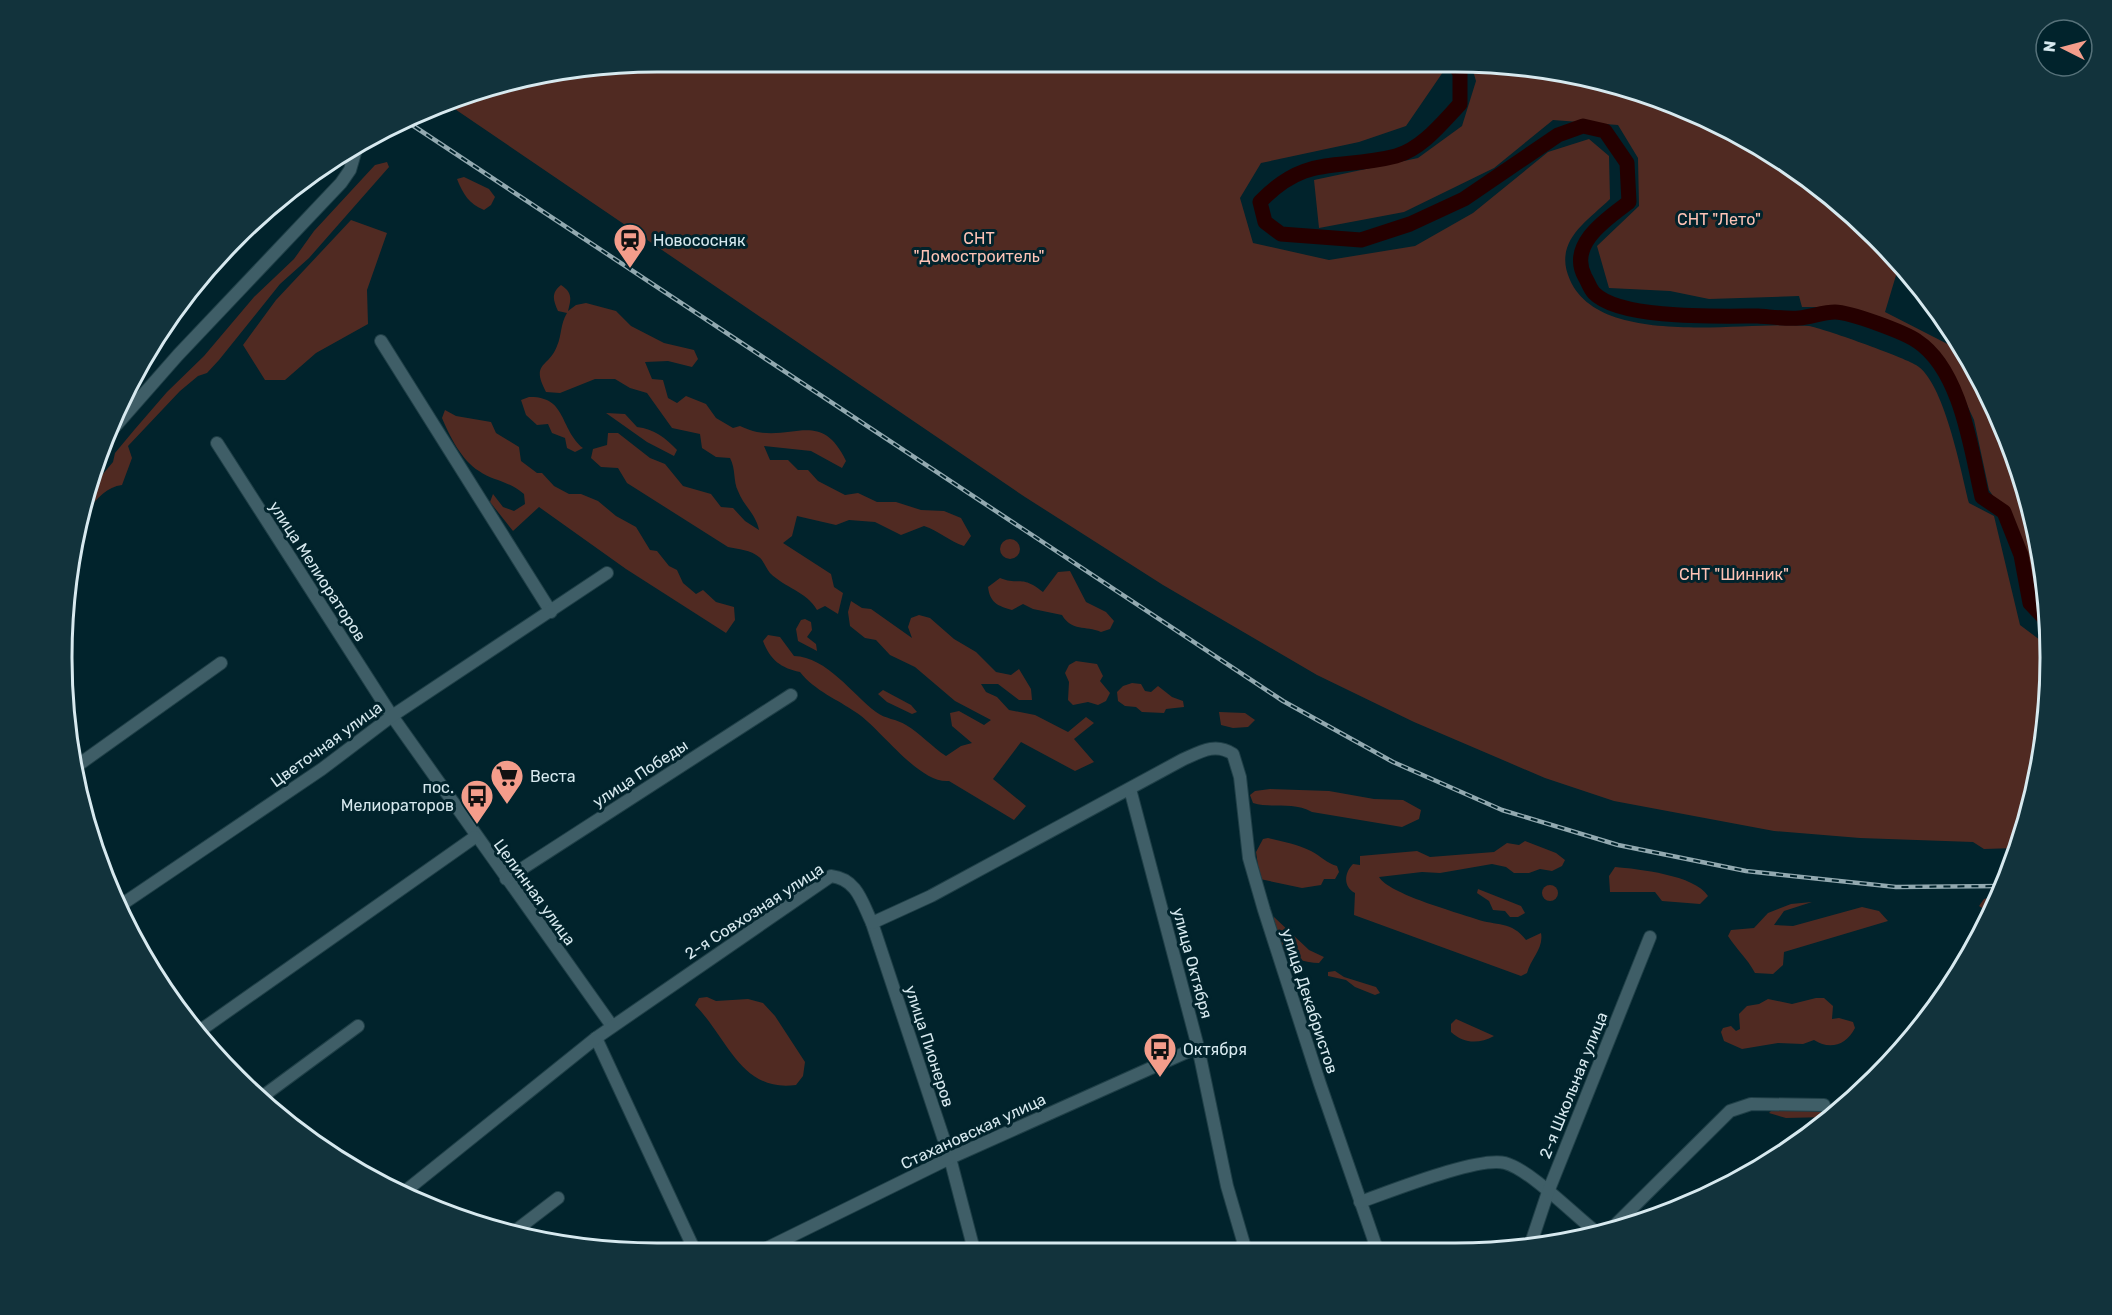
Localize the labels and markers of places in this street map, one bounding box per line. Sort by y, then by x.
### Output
station icon: Новососняк [612,222,648,269]
place label: Новососняк [653,231,746,250]
supermarket icon: Веста [489,758,525,805]
place label: Веста [530,767,576,786]
place label: пос. Мелиораторов [341,778,454,815]
bus stop icon: пос. Мелиораторов [459,778,495,825]
bus stop icon: Октября [1142,1031,1178,1078]
place label: Октября [1183,1040,1247,1059]

